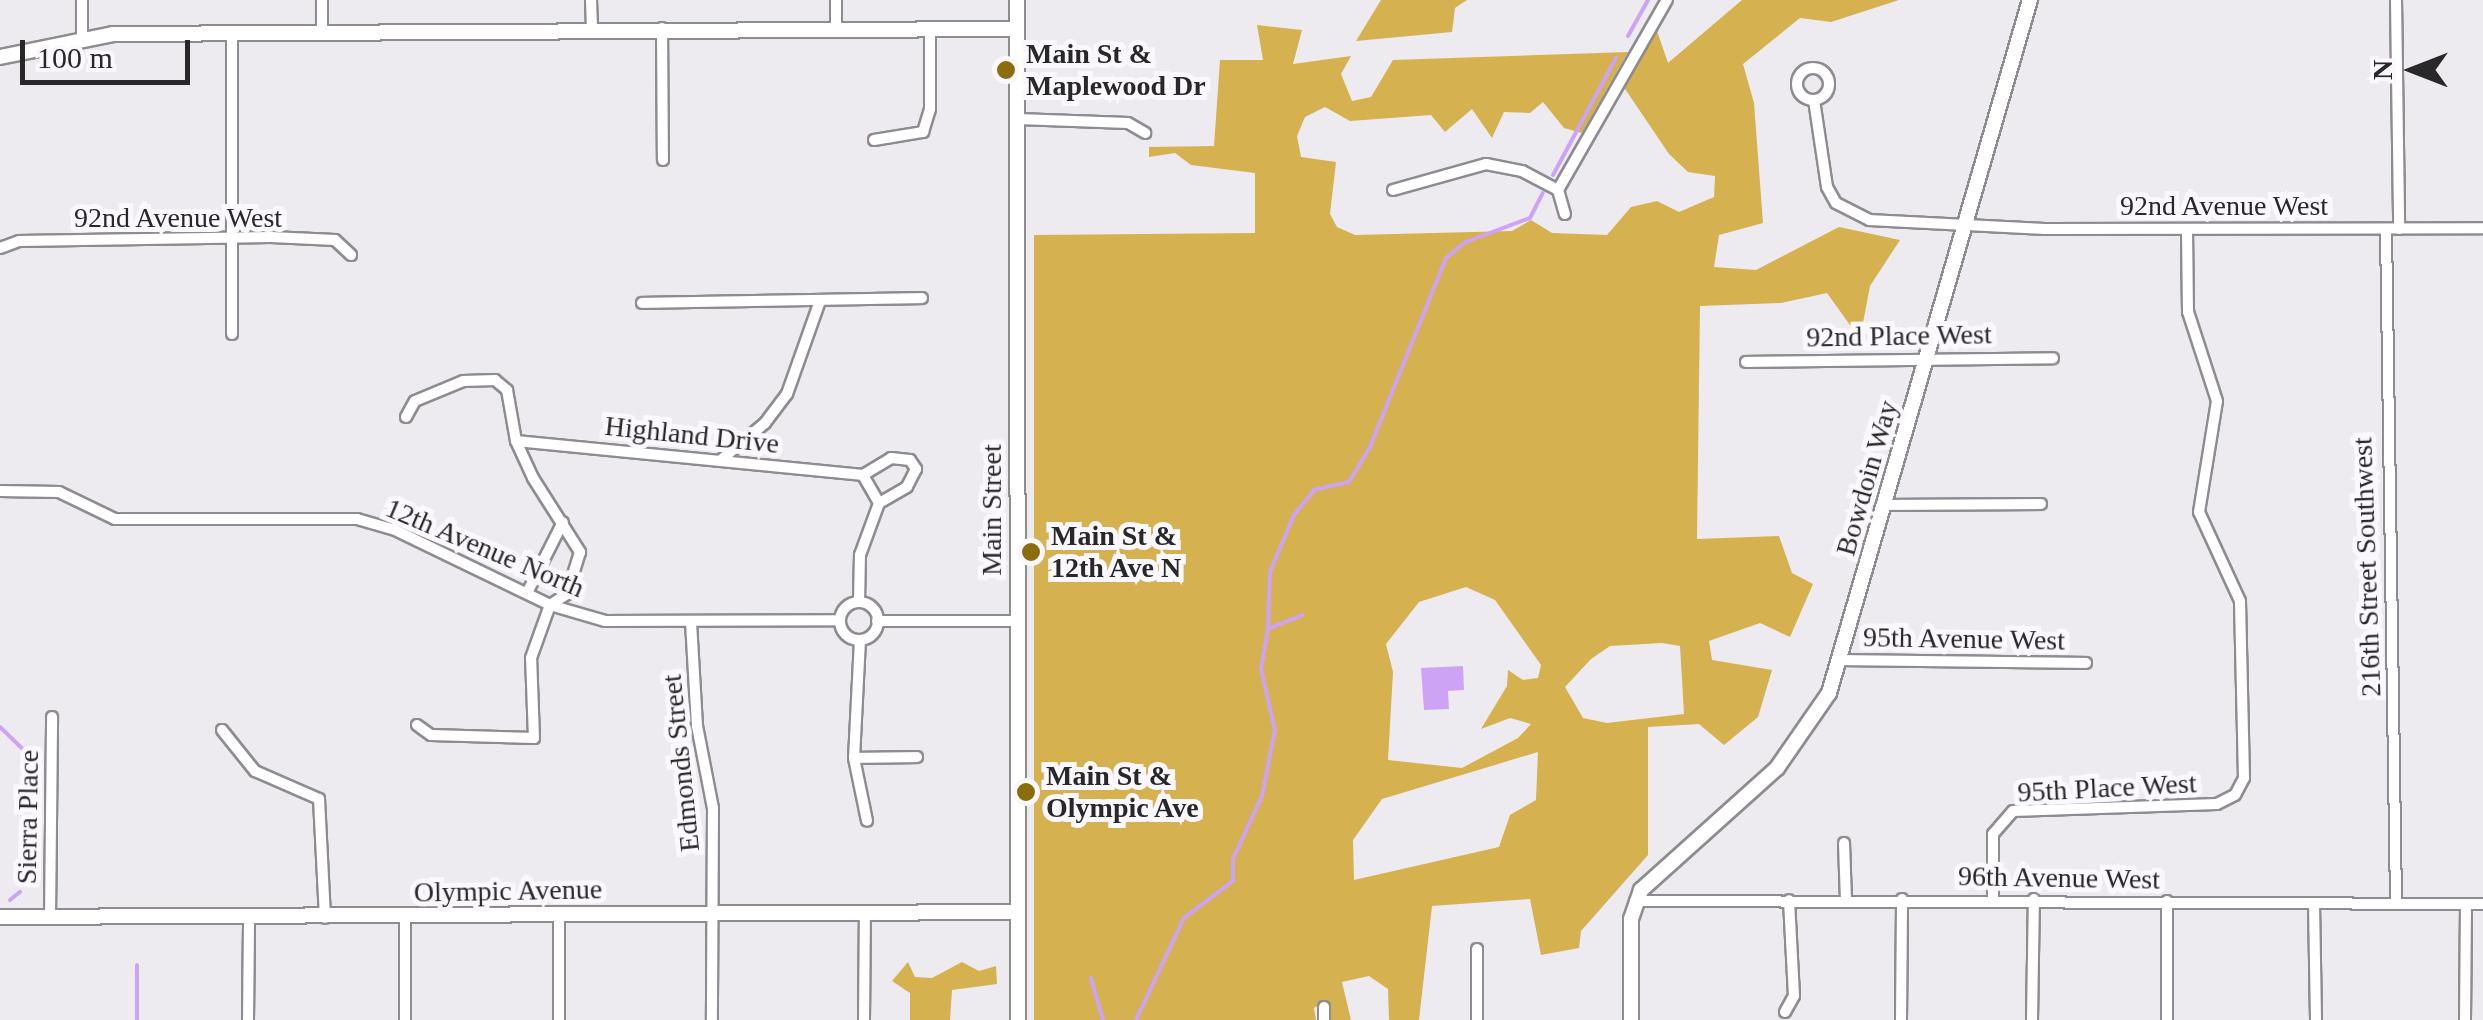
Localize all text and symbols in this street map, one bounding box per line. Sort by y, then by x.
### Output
scale bar [25,20,195,82]
north arrow [2363,20,2463,120]
place label: Main St & Maplewood Dr [1026,37,1206,103]
text: 100 m [37,41,113,74]
marker: Main St & Maplewood Dr [995,59,1017,81]
text: N [2367,60,2398,80]
street label: 92nd Avenue West [2119,189,2329,223]
street label: 92nd Avenue West [73,201,283,235]
street label: 92nd Place West [1806,318,1992,354]
street label: Bowdoin Way [1829,396,1905,560]
street label: Highland Drive [603,409,781,461]
street label: 216th Street Southwest [2346,437,2388,697]
street label: Main Street [975,444,1009,576]
street label: 12th Avenue North [380,491,590,605]
place label: Main St & 12th Ave N [1051,519,1183,585]
marker: Main St & 12th Ave N [1020,541,1042,563]
street label: 95th Avenue West [1862,620,2066,658]
street label: Edmonds Street [655,673,707,853]
street label: Sierra Place [10,749,46,885]
place label: Main St & Olympic Ave [1046,759,1200,825]
street label: 95th Place West [2016,767,2198,809]
marker: Main St & Olympic Ave [1015,781,1037,803]
street label: 96th Avenue West [1957,859,2161,897]
street label: Olympic Avenue [413,873,603,909]

